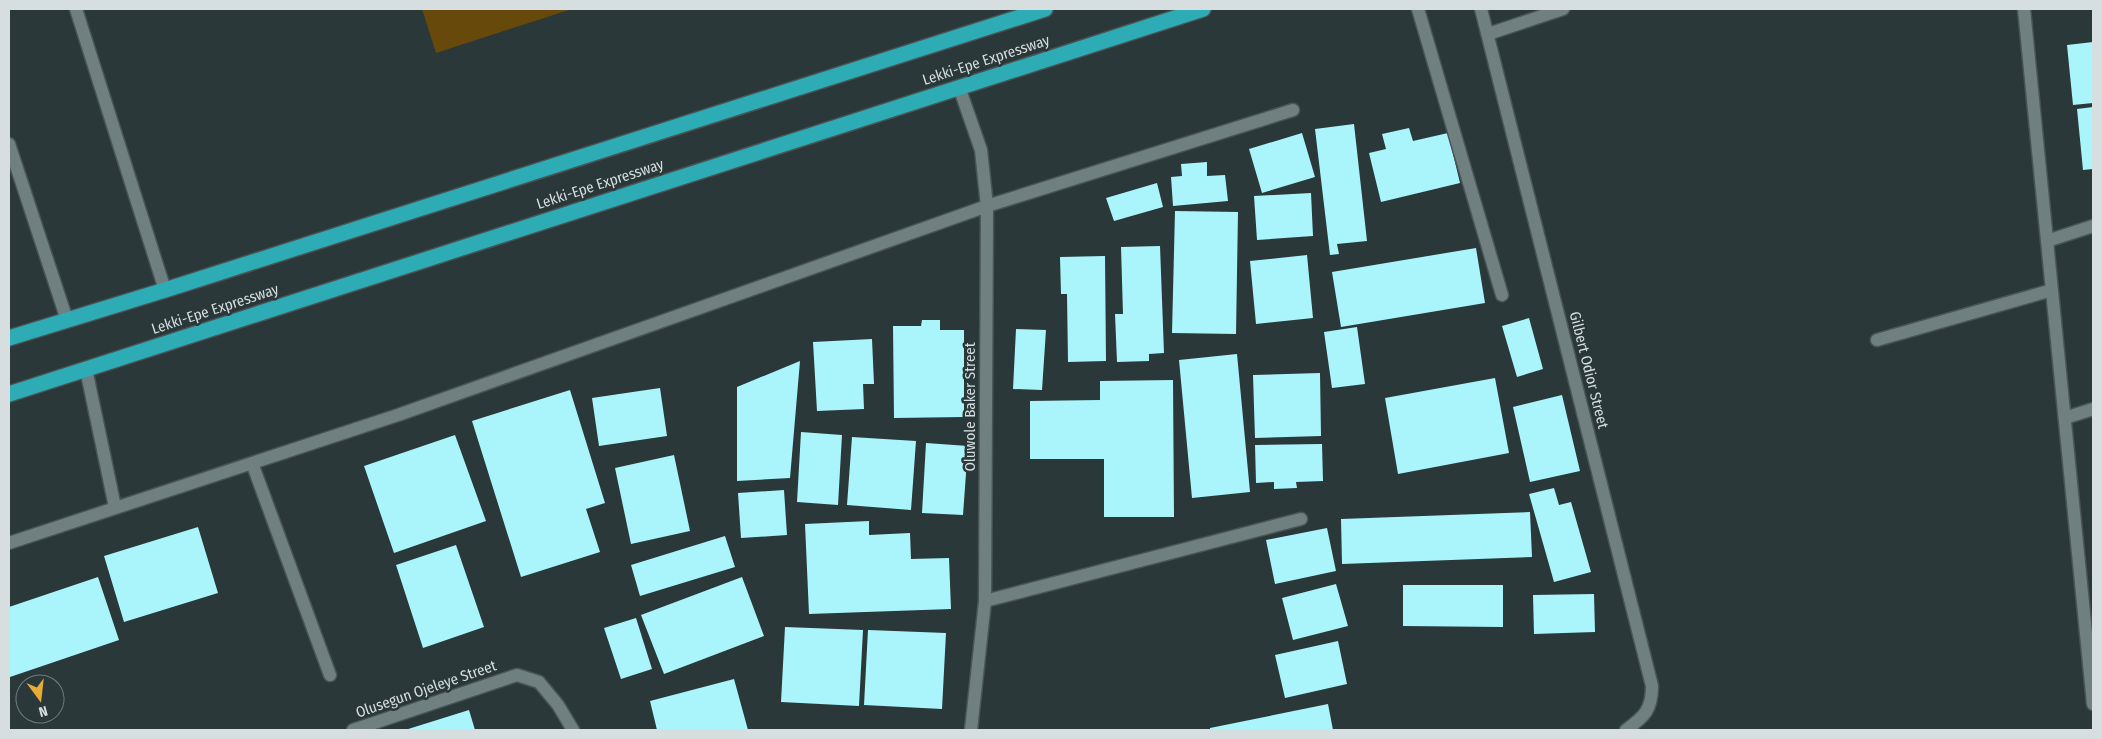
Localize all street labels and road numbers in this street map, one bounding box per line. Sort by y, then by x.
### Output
street label: Lekki-Epe Expressway [920,31,1052,89]
street label: Lekki-Epe Expressway [534,155,666,213]
street label: Lekki-Epe Expressway [149,280,281,338]
street label: Gilbert Odior Street [1566,310,1612,431]
street label: Oluwole Baker Street [961,342,979,472]
street label: Olusegun Ojeleye Street [353,656,499,722]

